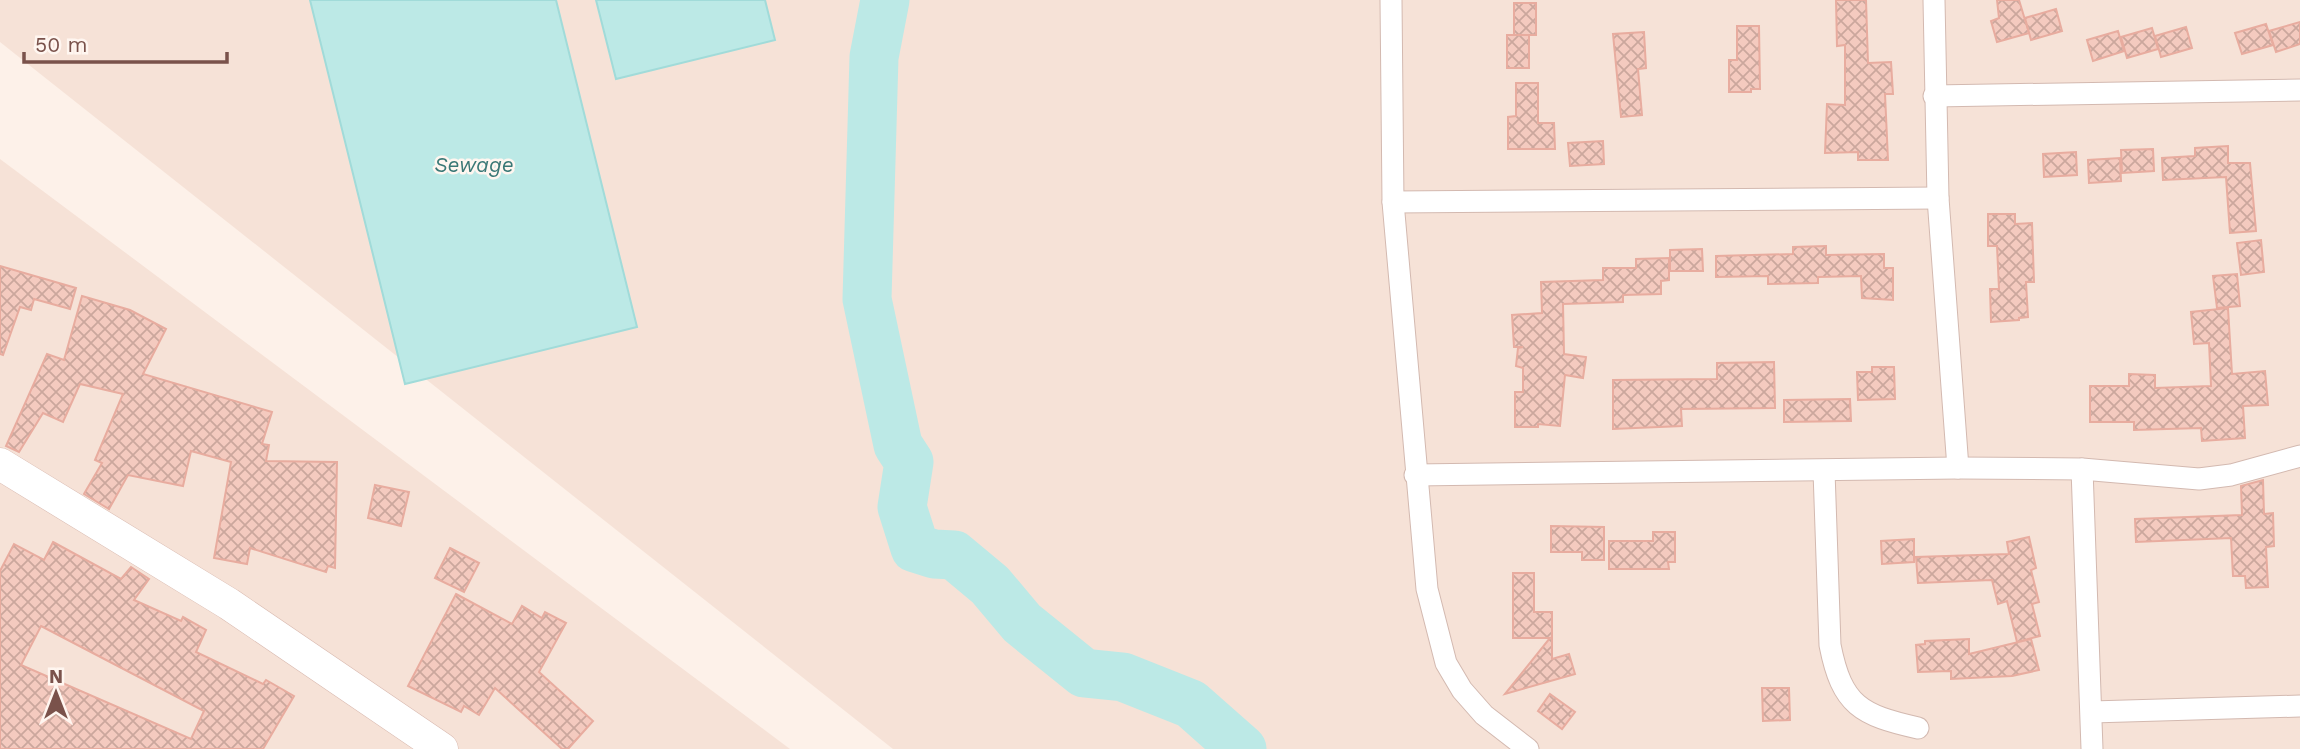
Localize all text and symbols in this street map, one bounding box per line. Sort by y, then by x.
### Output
scale bar [24,21,228,65]
text: 50 m [35,32,87,57]
water label: Sewage [434,152,514,177]
north arrow [21,658,91,728]
text: N [49,665,63,688]

